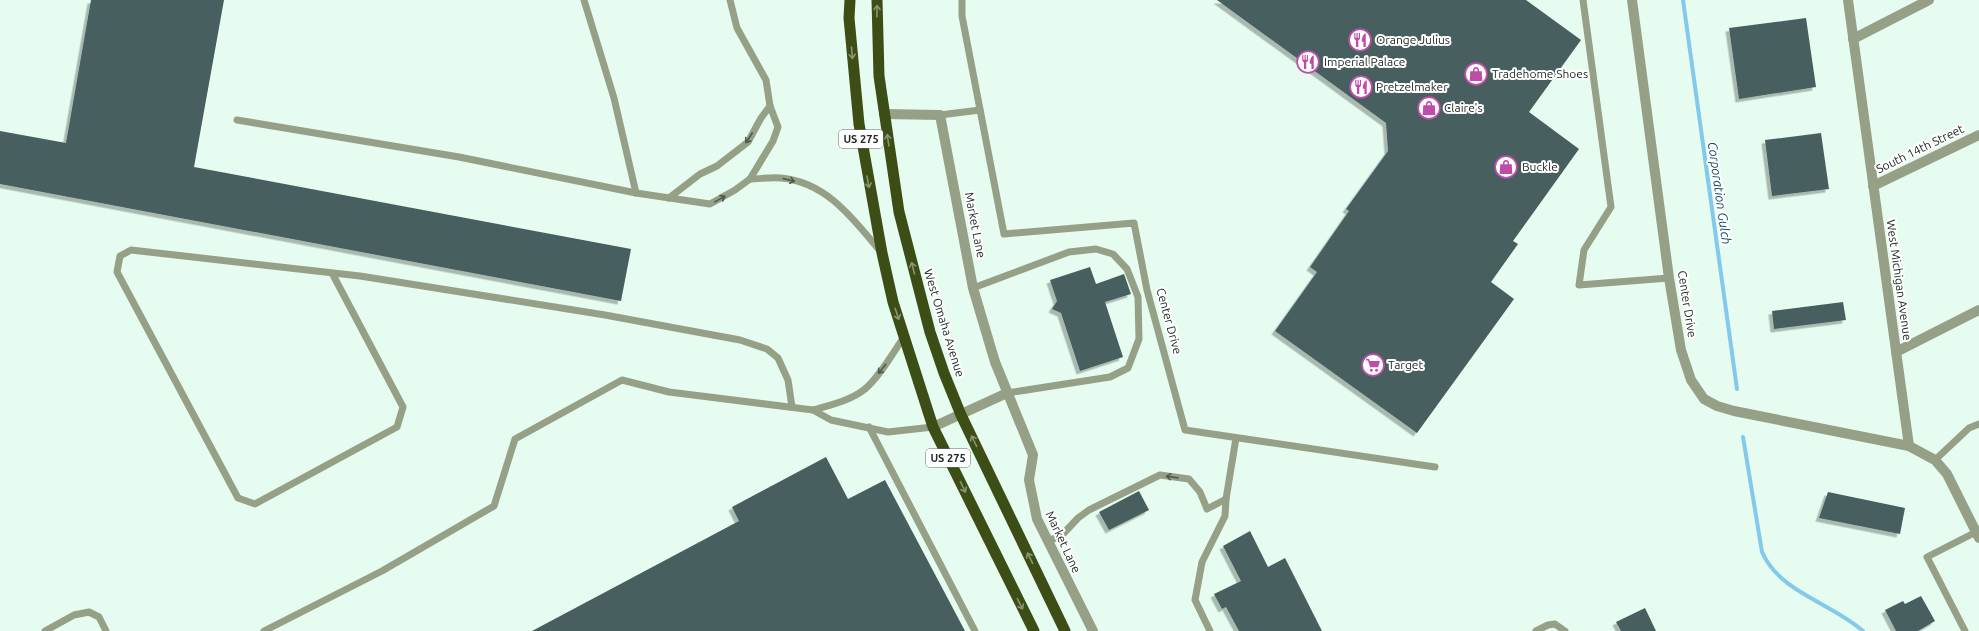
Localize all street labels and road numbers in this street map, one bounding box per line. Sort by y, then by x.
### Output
street label: South 14th Street [1874,122,1966,175]
road number: US 275 [839,130,883,148]
street label: Market Lane [963,191,988,259]
street label: West Michigan Avenue [1885,219,1914,341]
street label: West Omaha Avenue [922,267,967,378]
street label: Center Drive [1676,269,1699,338]
street label: Center Drive [1154,286,1185,355]
road number: US 275 [926,449,970,467]
street label: Market Lane [1043,509,1083,575]

